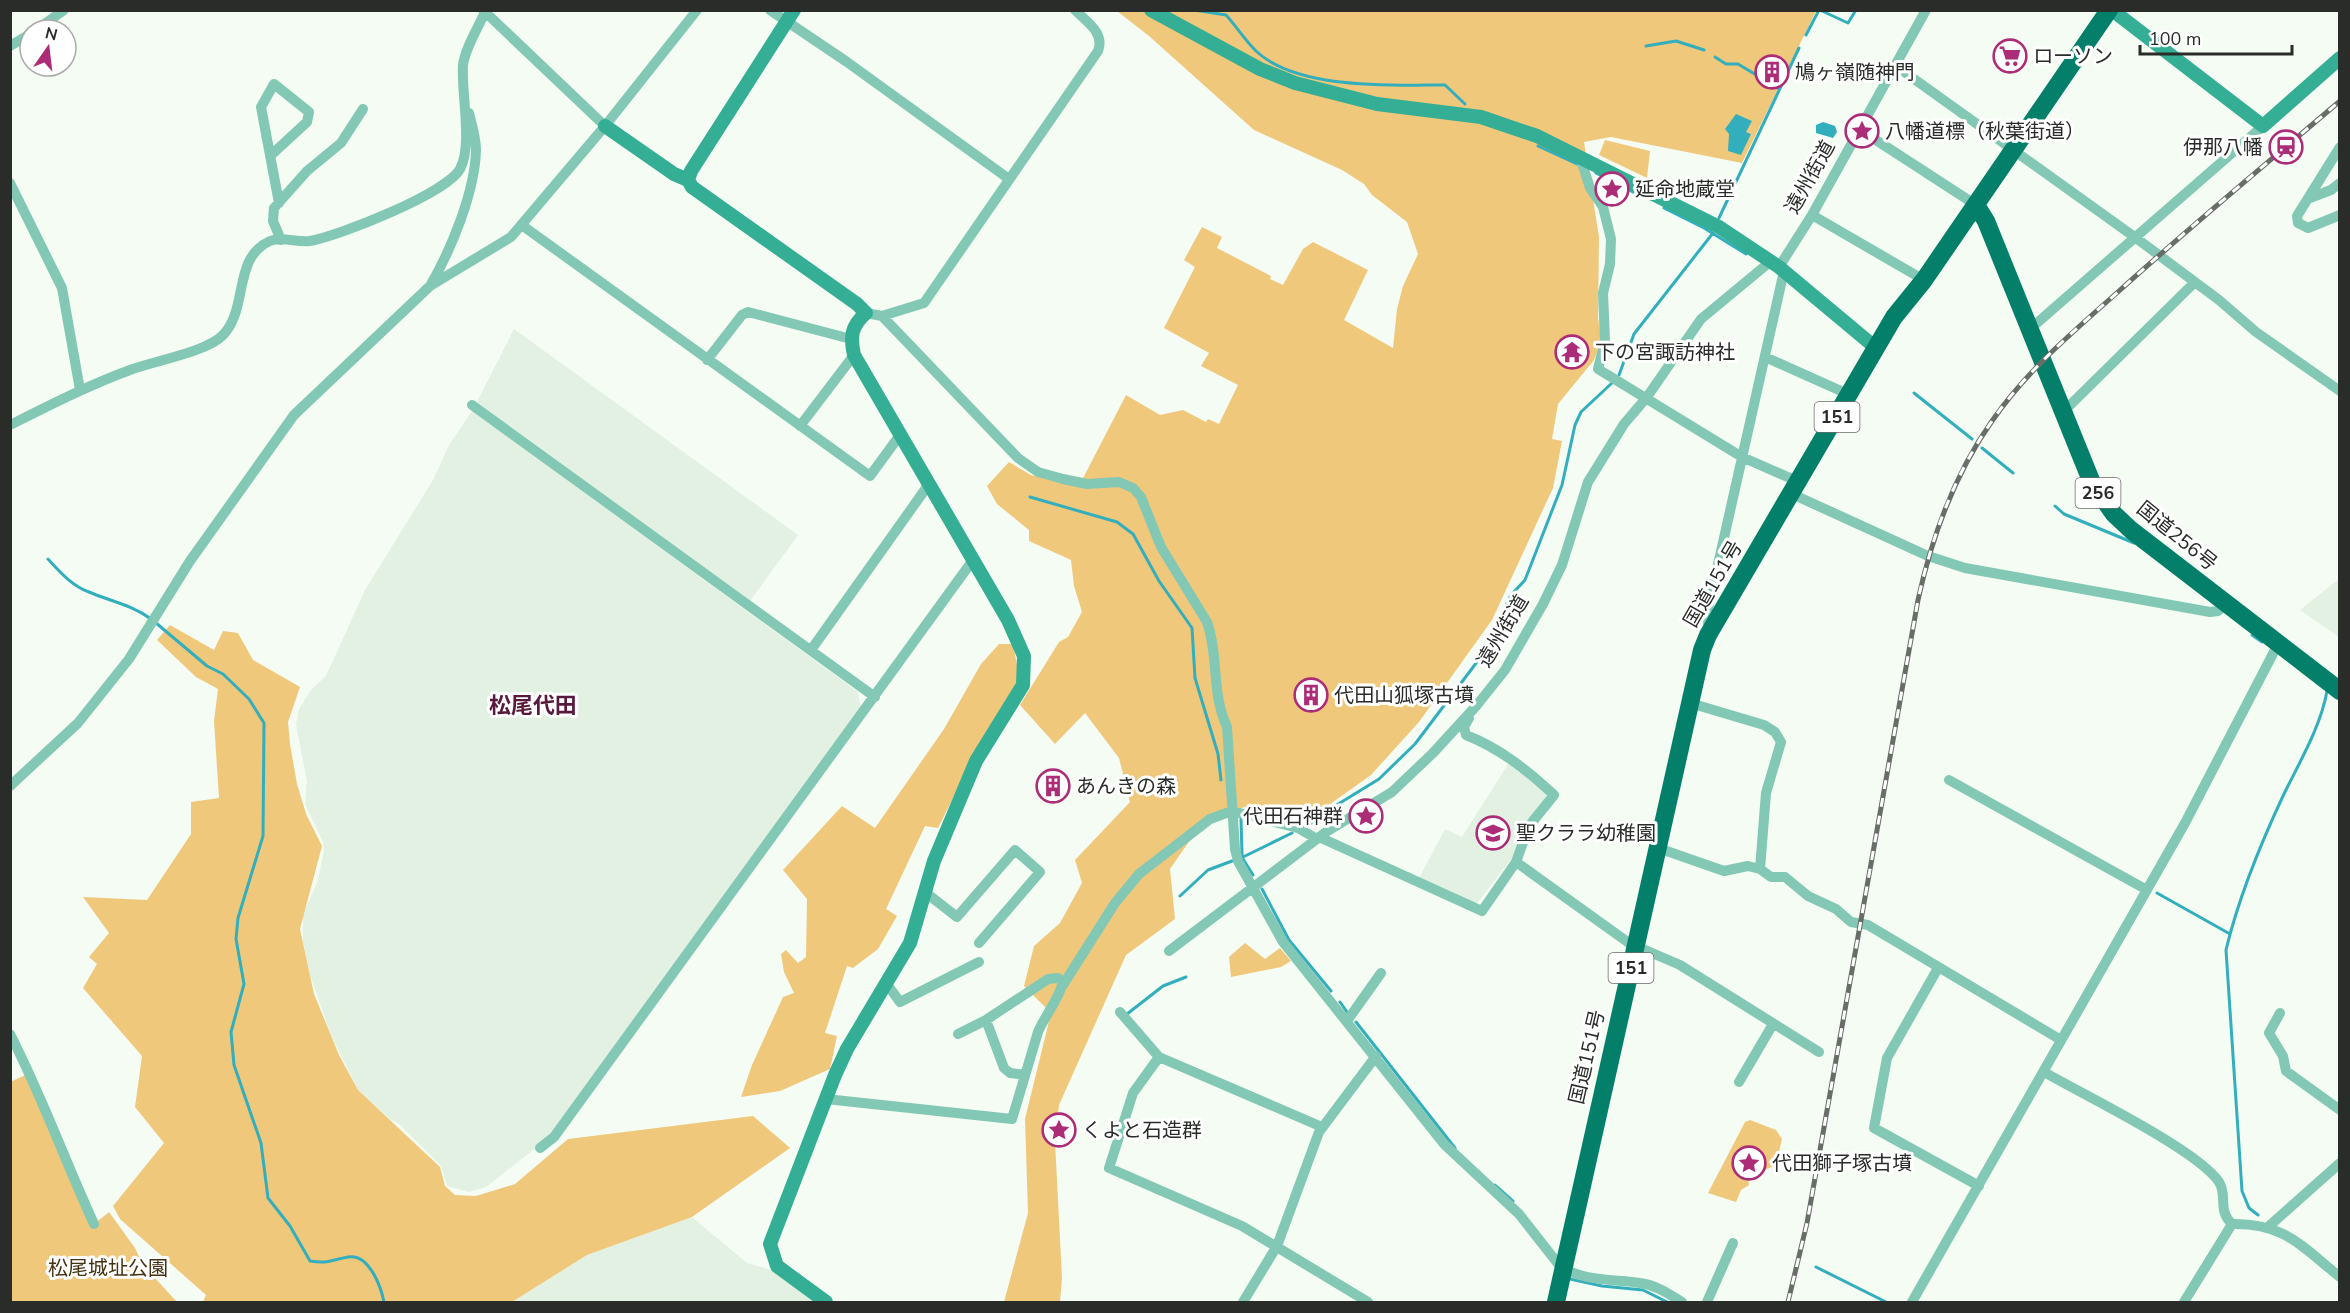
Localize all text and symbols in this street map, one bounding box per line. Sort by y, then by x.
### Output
north arrow [18,18,78,78]
scale bar [2140,18,2292,56]
text: N [43,22,60,47]
text: 100 m [2149,27,2201,51]
supermarket icon: ローソン [1992,38,2028,74]
place label: ローソン [2033,43,2113,70]
building icon: 鳩ヶ嶺随神門 [1754,54,1790,90]
place label: 鳩ヶ嶺随神門 [1795,59,1915,86]
place icon: 八幡道標（秋葉街道） [1844,113,1880,149]
place label: 八幡道標（秋葉街道） [1885,118,2085,145]
station icon: 伊那八幡 [2268,129,2304,165]
place label: 伊那八幡 [2183,134,2263,161]
street label: 遠州街道 [1779,135,1841,219]
place icon: 延命地蔵堂 [1594,171,1630,207]
place label: 延命地蔵堂 [1635,176,1735,203]
temple icon: 下の宮諏訪神社 [1554,334,1590,370]
place label: 下の宮諏訪神社 [1595,339,1735,366]
road number: 151 [1814,402,1860,432]
road number: 256 [2076,478,2120,508]
street label: 国道256号 [2131,495,2223,577]
street label: 国道151号 [1677,536,1749,632]
street label: 遠州街道 [1471,590,1535,672]
building icon: 代田山狐塚古墳 [1293,677,1329,713]
place label: 代田山狐塚古墳 [1334,682,1474,709]
district label: 松尾代田 [489,691,577,721]
building icon: あんきの森 [1035,768,1071,804]
place label: あんきの森 [1076,773,1176,800]
place icon: 代田石神群 [1348,798,1384,834]
place label: 代田石神群 [1243,803,1343,830]
school or university icon: 聖クララ幼稚園 [1475,815,1511,851]
place label: 聖クララ幼稚園 [1516,820,1656,847]
road number: 151 [1608,953,1654,983]
street label: 国道151号 [1563,1007,1611,1107]
place icon: くよと石造群 [1041,1112,1077,1148]
place label: くよと石造群 [1082,1117,1202,1144]
place icon: 代田獅子塚古墳 [1731,1145,1767,1181]
place label: 代田獅子塚古墳 [1772,1150,1912,1177]
park label: 松尾城址公園 [48,1255,168,1282]

